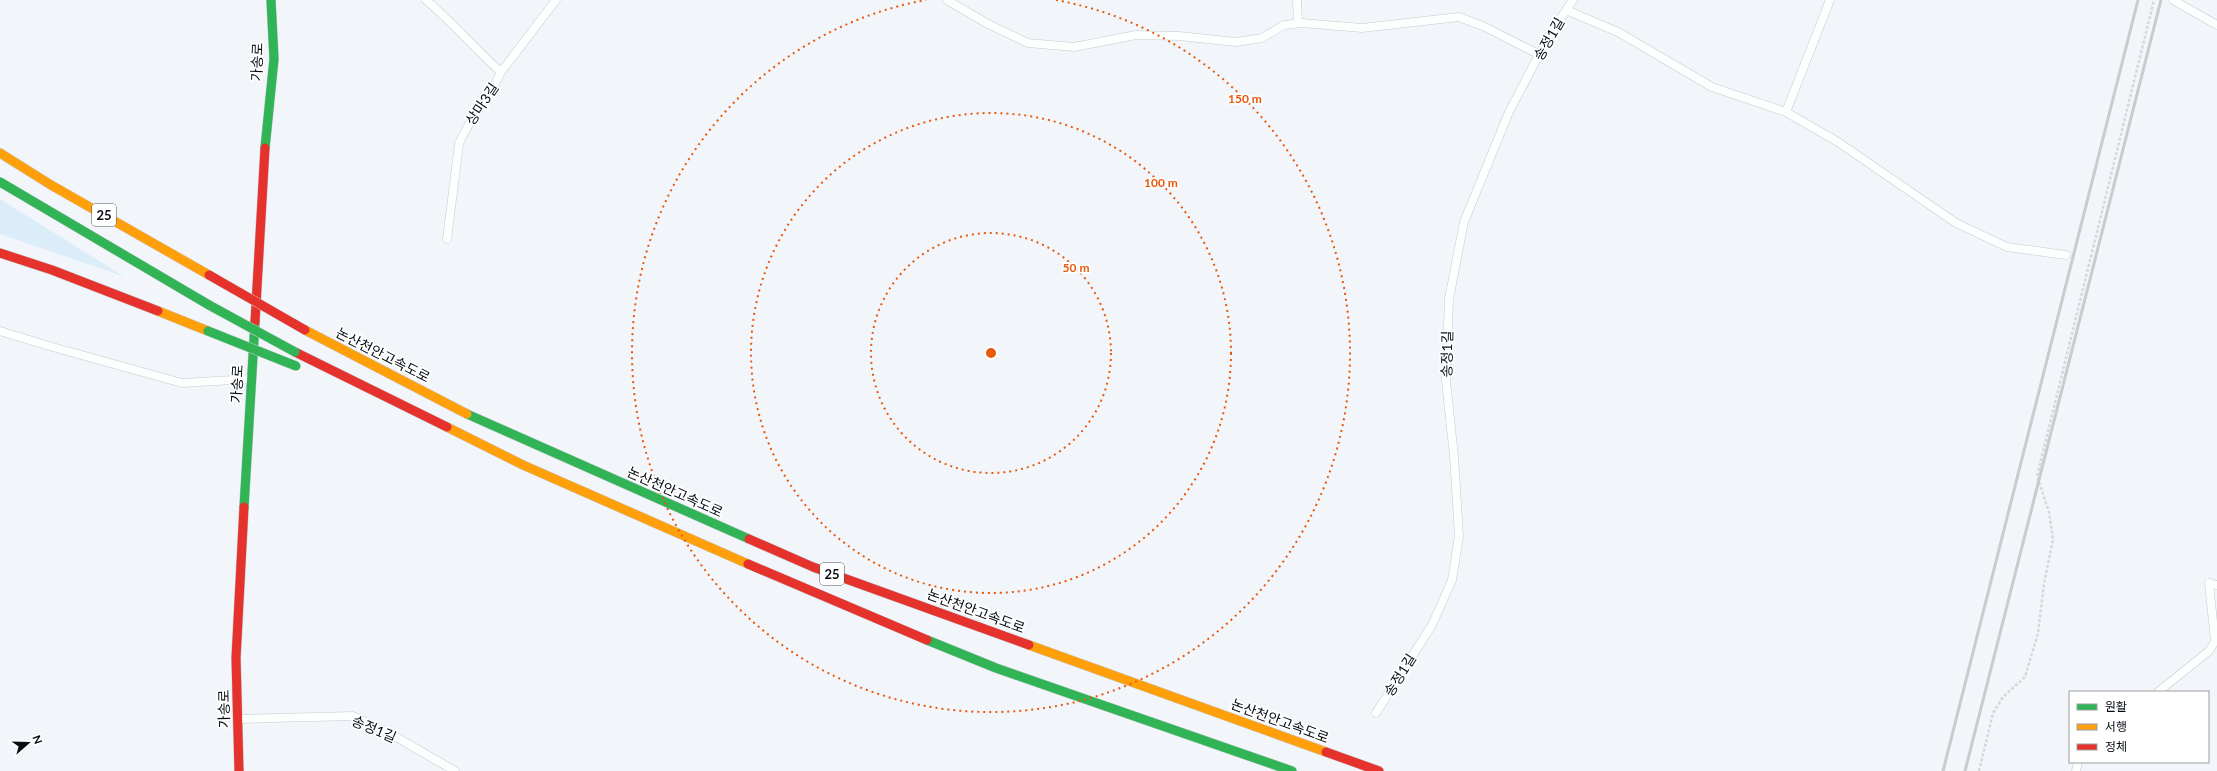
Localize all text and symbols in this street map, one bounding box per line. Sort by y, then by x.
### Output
street label: 송정1길 [1530,14,1568,63]
street label: 가송로 [247,42,266,82]
street label: 상마3길 [461,80,502,128]
text: 150 m [1228,91,1262,106]
text: 100 m [1144,175,1178,190]
road number: 25 [92,204,116,226]
text: 50 m [1063,260,1089,275]
street label: 논산천안고속도로 [333,324,433,386]
street label: 송정1길 [1438,330,1455,378]
centre of rings [984,346,998,360]
street label: 가송로 [227,364,246,404]
street label: 논산천안고속도로 [625,463,726,520]
road number: 25 [820,563,844,585]
street label: 논산천안고속도로 [925,585,1028,636]
street label: 송정1길 [1380,650,1419,699]
street label: 가송로 [215,689,232,728]
legend [2069,691,2209,763]
street label: 논산천안고속도로 [1229,695,1332,746]
text: 원활 [2105,699,2127,714]
street label: 송정1길 [349,712,399,746]
text: 서행 [2105,719,2127,734]
north arrow [8,723,48,763]
text: N [30,733,45,746]
text: 정체 [2105,739,2127,754]

